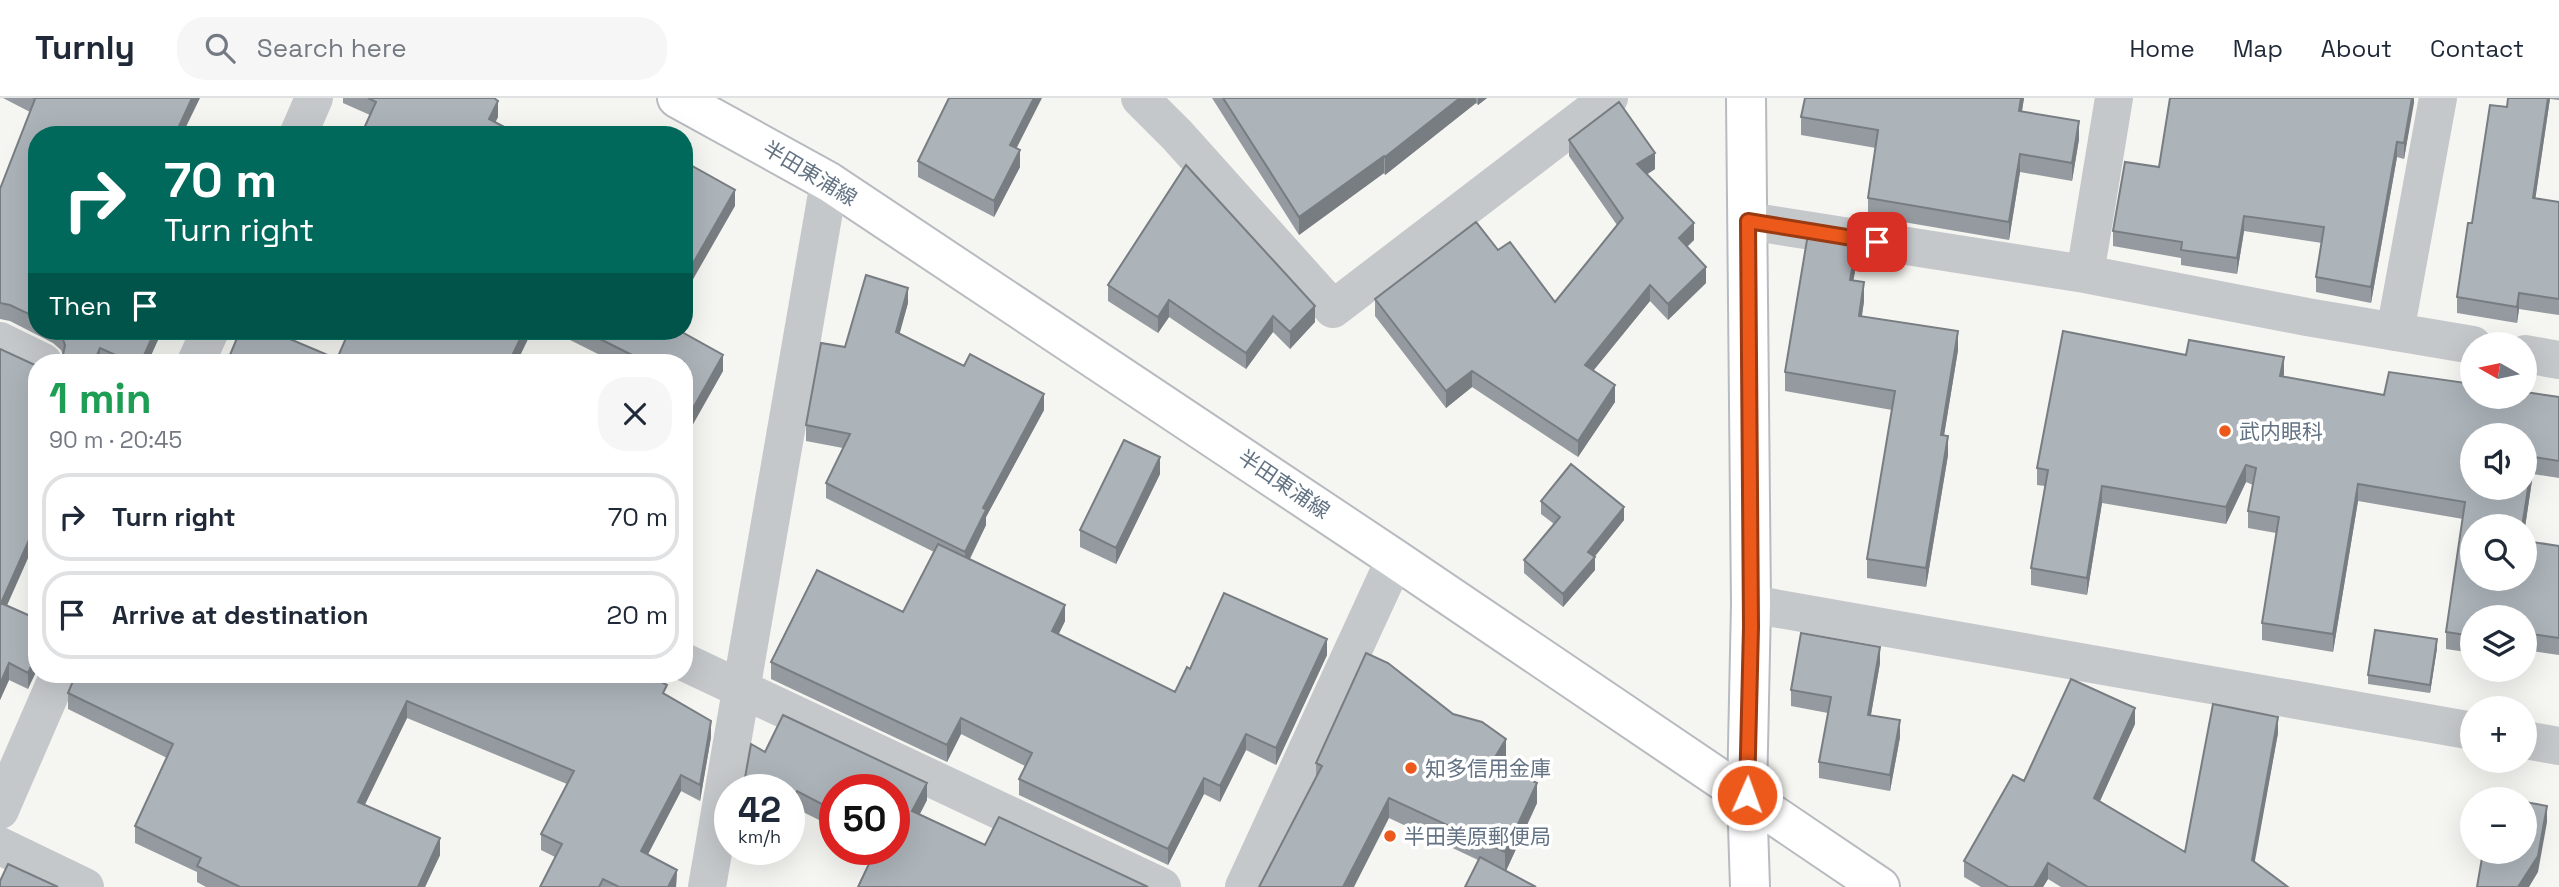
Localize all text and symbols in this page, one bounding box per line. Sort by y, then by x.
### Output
search box [177,17,667,80]
text: Turnly [35,27,135,69]
icon: search [201,29,239,67]
text: Search here [257,31,407,65]
text: Home [2129,33,2195,64]
text: Map [2233,33,2283,64]
text: About [2321,33,2392,64]
text: Contact [2430,33,2524,64]
street label: 半田東浦線 [758,134,862,212]
text: 70 m [164,149,277,211]
icon: right [49,154,140,245]
text: Turn right [164,210,314,250]
pin [1847,212,1907,272]
icon: arrive [1858,223,1896,261]
icon: arrive [126,287,164,325]
text: Then [49,289,112,323]
north arrow [2460,332,2538,410]
map controls [2460,332,2537,864]
text: 1 min [49,372,152,425]
button: close [598,377,672,451]
place label: 武内眼科 [2239,418,2323,445]
marker: 武内眼科 [2217,423,2233,439]
button: sound [2460,423,2537,500]
text: 90 m · 20:45 [49,425,182,455]
street label: 半田東浦線 [1233,443,1335,525]
icon: right [53,498,91,536]
text: Turn right [112,500,236,534]
text: 70 m [608,500,668,534]
button: search [2460,514,2537,591]
icon: arrive [53,596,91,634]
text: Arrive at destination [112,598,369,632]
text: 20 m [607,598,668,632]
button: layers [2460,605,2537,682]
button: + [2460,696,2537,773]
place label: 知多信用金庫 [1425,755,1551,782]
position arrow [1710,758,1784,832]
marker: 知多信用金庫 [1403,760,1419,776]
speed limit sign: 50 [819,774,910,865]
button: − [2460,787,2537,864]
text: 42 [738,788,781,832]
place label: 半田美原郵便局 [1404,823,1551,850]
text: km/h [738,825,781,848]
marker: 半田美原郵便局 [1382,828,1398,844]

